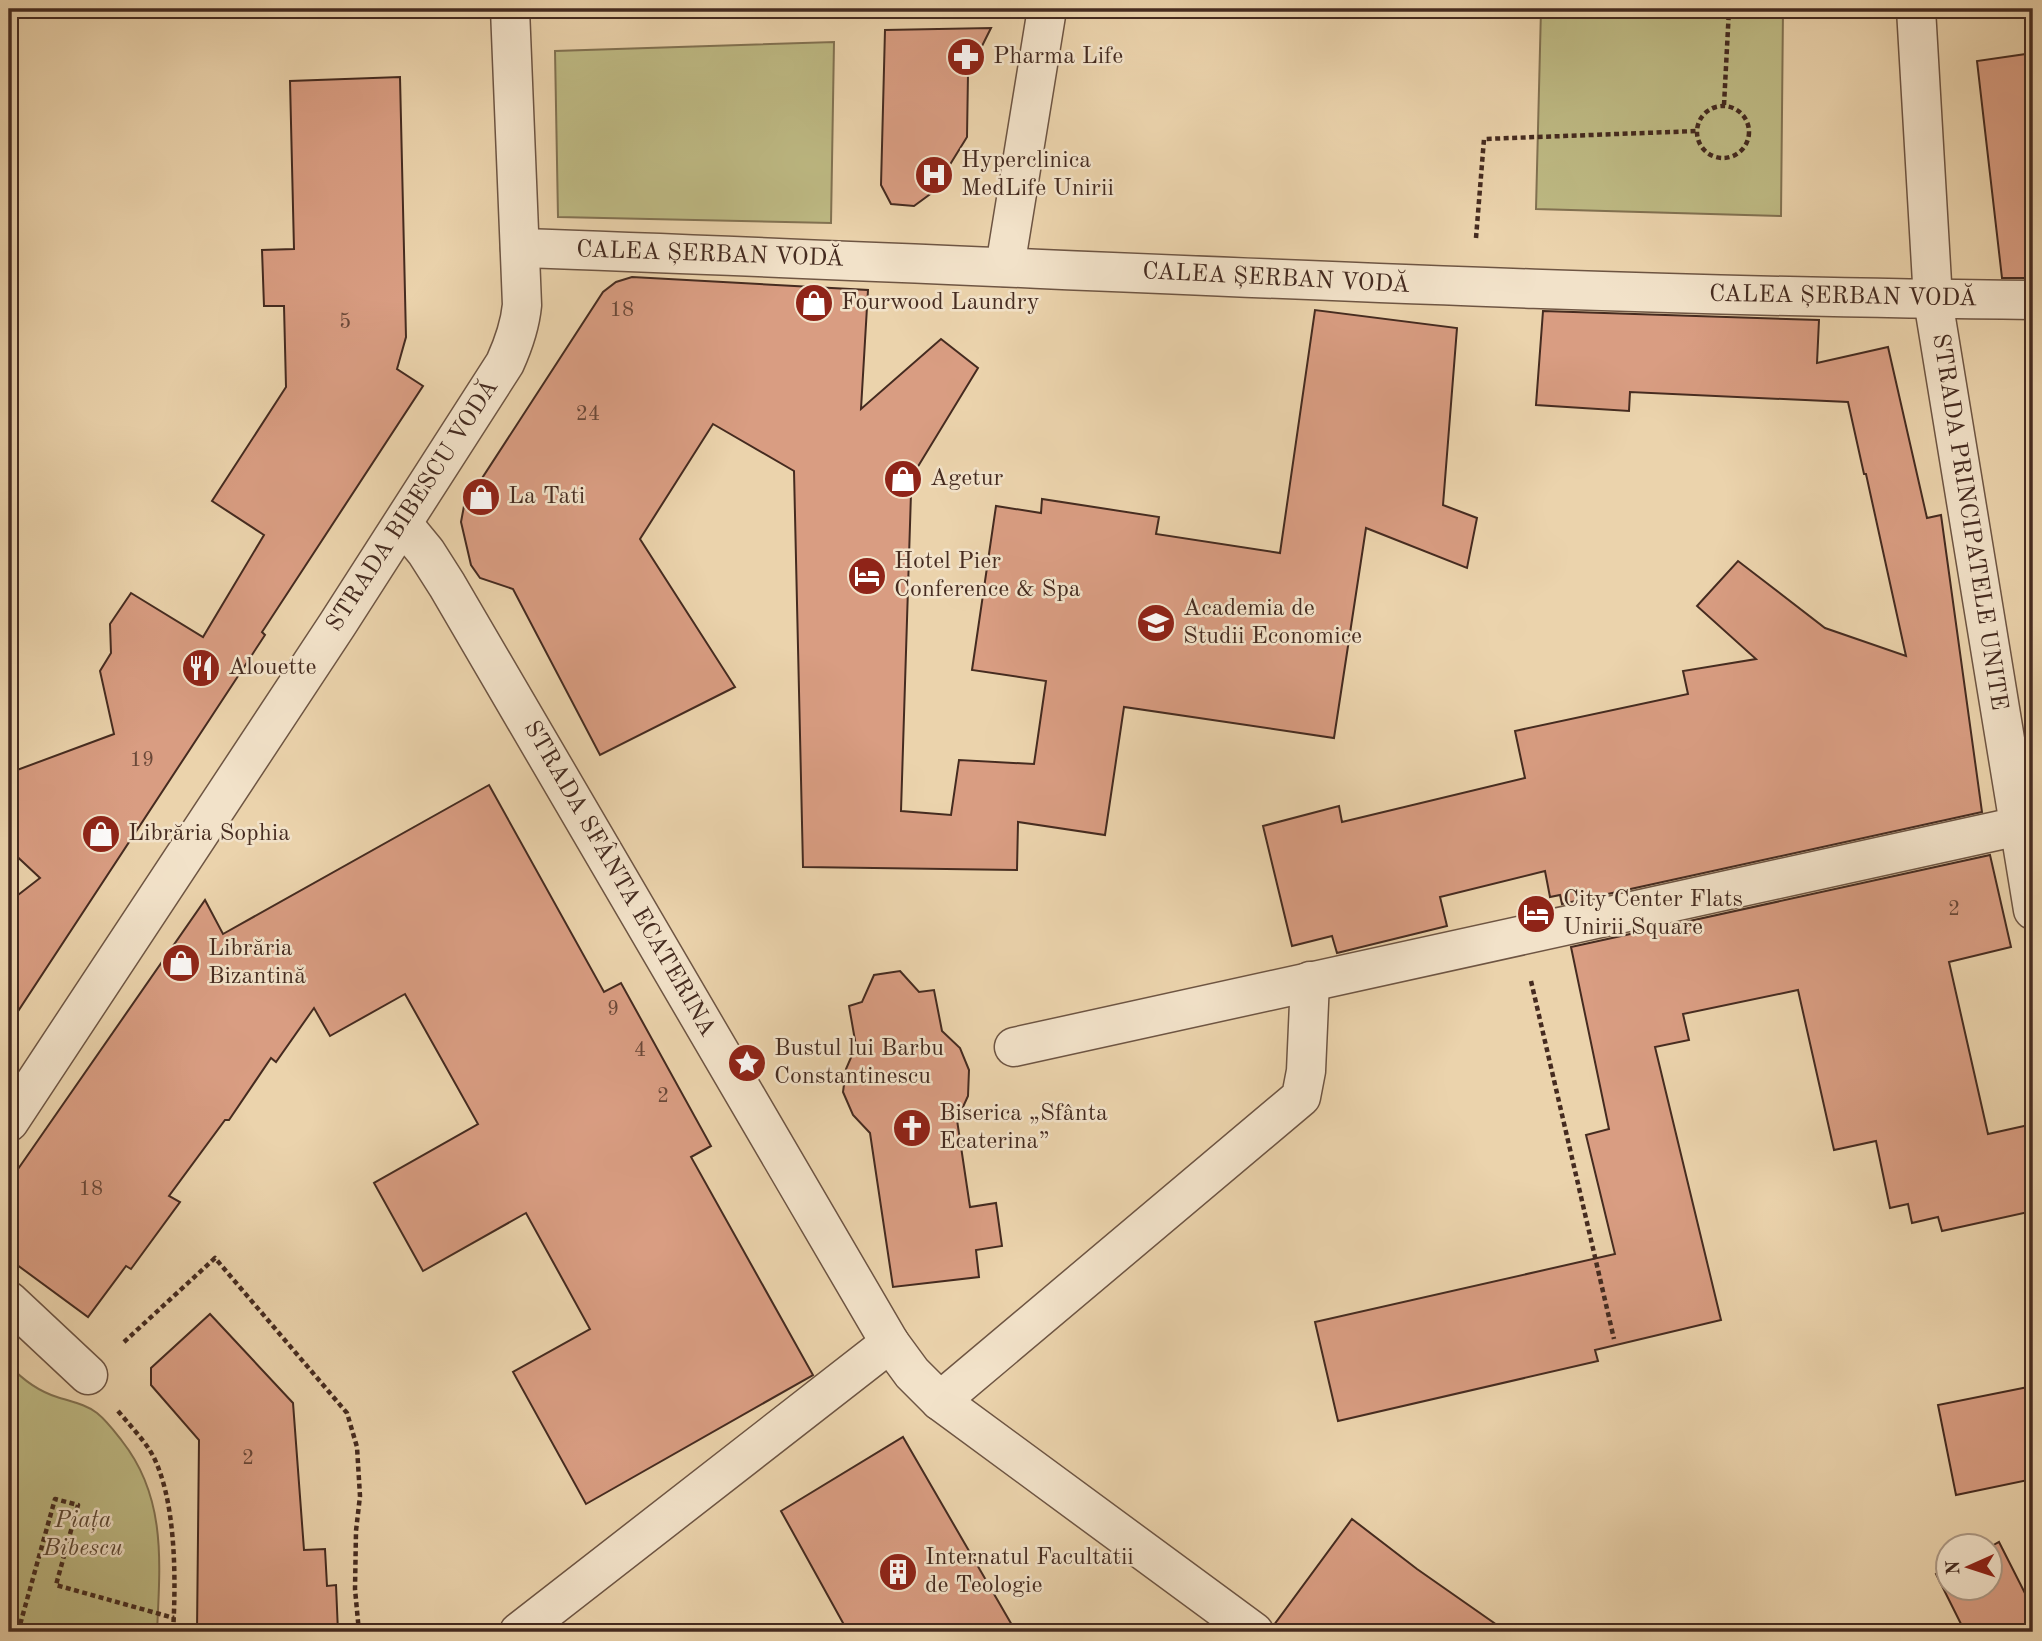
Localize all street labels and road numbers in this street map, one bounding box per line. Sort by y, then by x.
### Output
street label: CALEA ȘERBAN VODĂ [576,234,844,272]
street label: CALEA ȘERBAN VODĂ [1142,256,1411,298]
street label: CALEA ȘERBAN VODĂ [1709,279,1977,311]
street label: STRADA PRINCIPATELE UNITE [1927,332,2011,712]
street label: STRADA BIBESCU VODĂ [319,374,503,636]
street label: STRADA SFÂNTA ECATERINA [519,715,723,1041]

